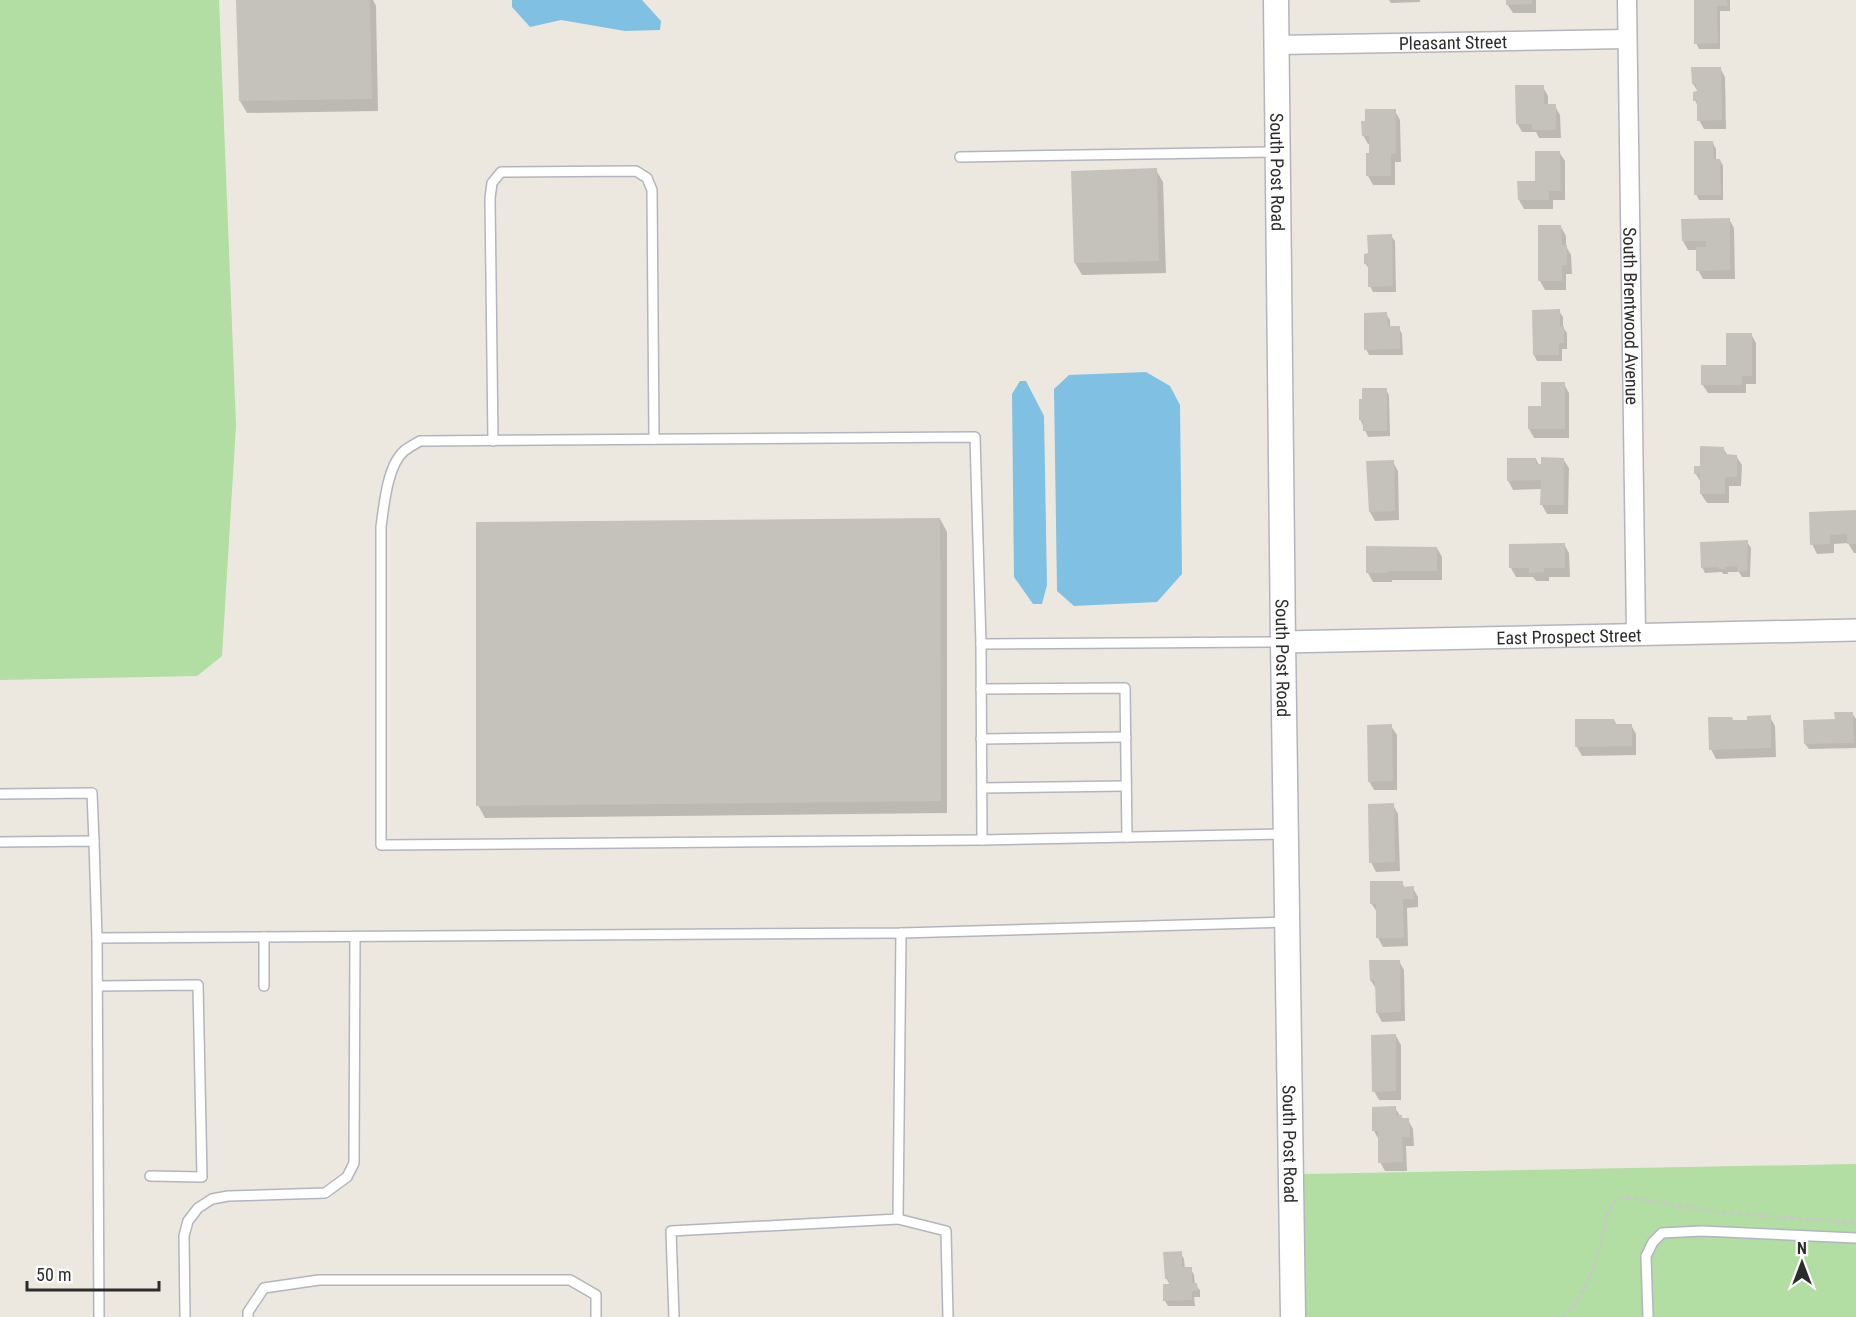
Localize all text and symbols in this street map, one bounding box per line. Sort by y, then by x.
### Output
street label: Pleasant Street [1399,31,1507,53]
street label: South Post Road [1267,113,1289,231]
street label: South Brentwood Avenue [1620,227,1643,405]
street label: South Post Road [1272,599,1295,717]
street label: East Prospect Street [1496,624,1642,648]
street label: South Post Road [1279,1085,1302,1203]
north arrow [1772,1233,1832,1293]
text: N [1797,1239,1807,1258]
scale bar [27,1254,159,1292]
text: 50 m [36,1264,71,1285]

